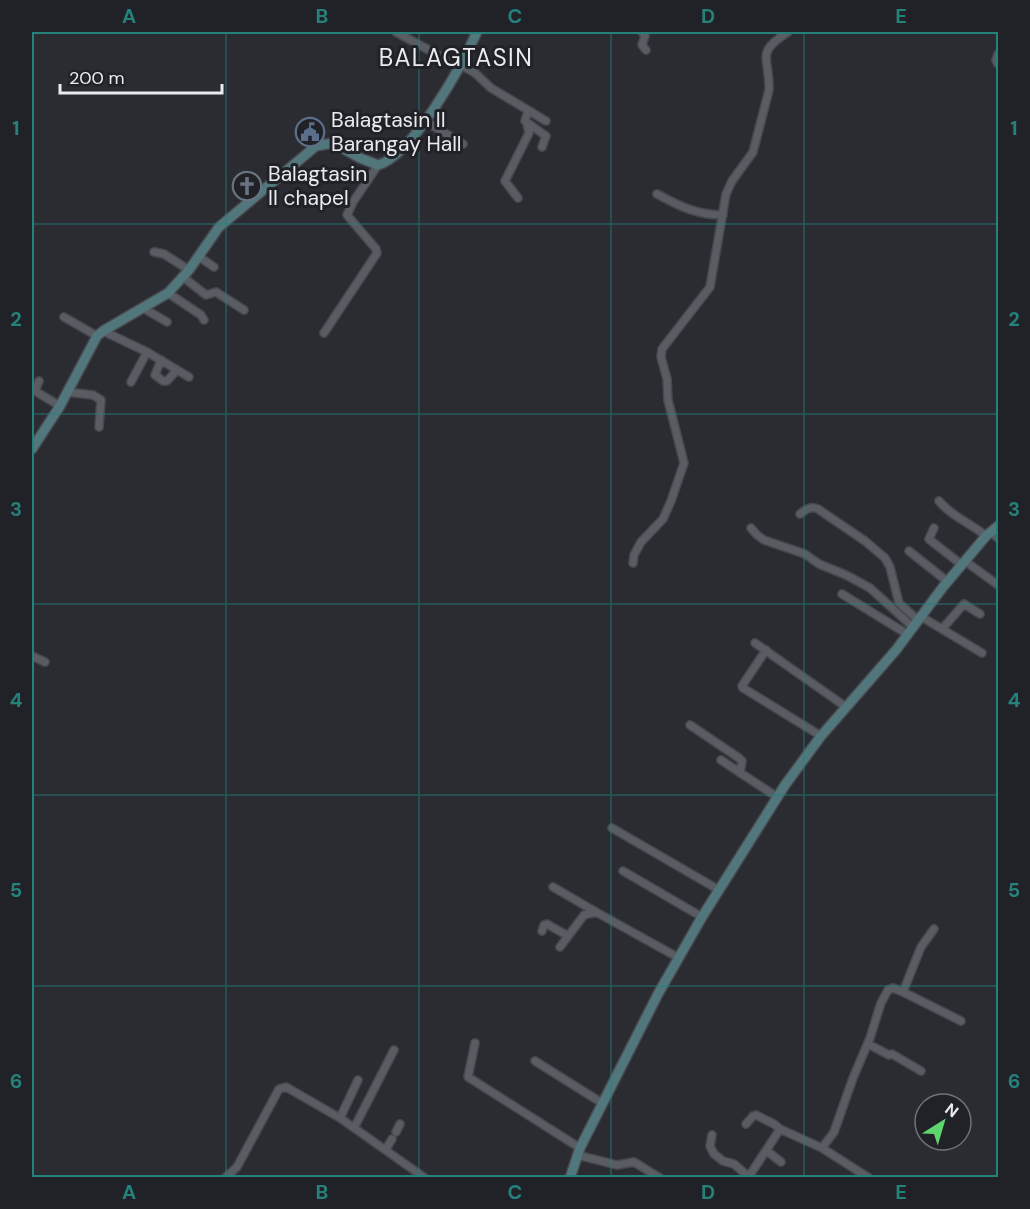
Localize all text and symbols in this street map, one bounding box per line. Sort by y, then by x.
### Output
text: A [122,3,136,29]
text: B [316,3,328,29]
text: C [508,3,522,29]
text: D [701,3,715,29]
text: E [895,3,907,29]
district label: BALAGTASIN [379,42,533,73]
scale bar [60,57,222,95]
text: 200 m [69,66,125,90]
place label: Balagtasin II Barangay Hall [331,106,462,158]
text: 1 [12,115,20,141]
text: 1 [1010,115,1018,141]
public building icon: Balagtasin II Barangay Hall [294,116,326,148]
place label: Balagtasin II chapel [268,160,367,212]
church icon: Balagtasin II chapel [231,170,263,202]
text: 2 [10,306,22,332]
text: 2 [1008,306,1020,332]
text: 3 [10,496,22,522]
text: 3 [1008,496,1020,522]
text: 4 [10,687,23,713]
text: 4 [1008,687,1021,713]
text: 5 [10,877,22,903]
text: 5 [1008,877,1020,903]
text: 6 [10,1068,22,1094]
text: 6 [1008,1068,1020,1094]
north arrow [913,1092,973,1152]
text: N [941,1099,963,1122]
text: A [122,1179,136,1205]
text: B [316,1179,328,1205]
text: C [508,1179,522,1205]
text: D [701,1179,715,1205]
text: E [895,1179,907,1205]

